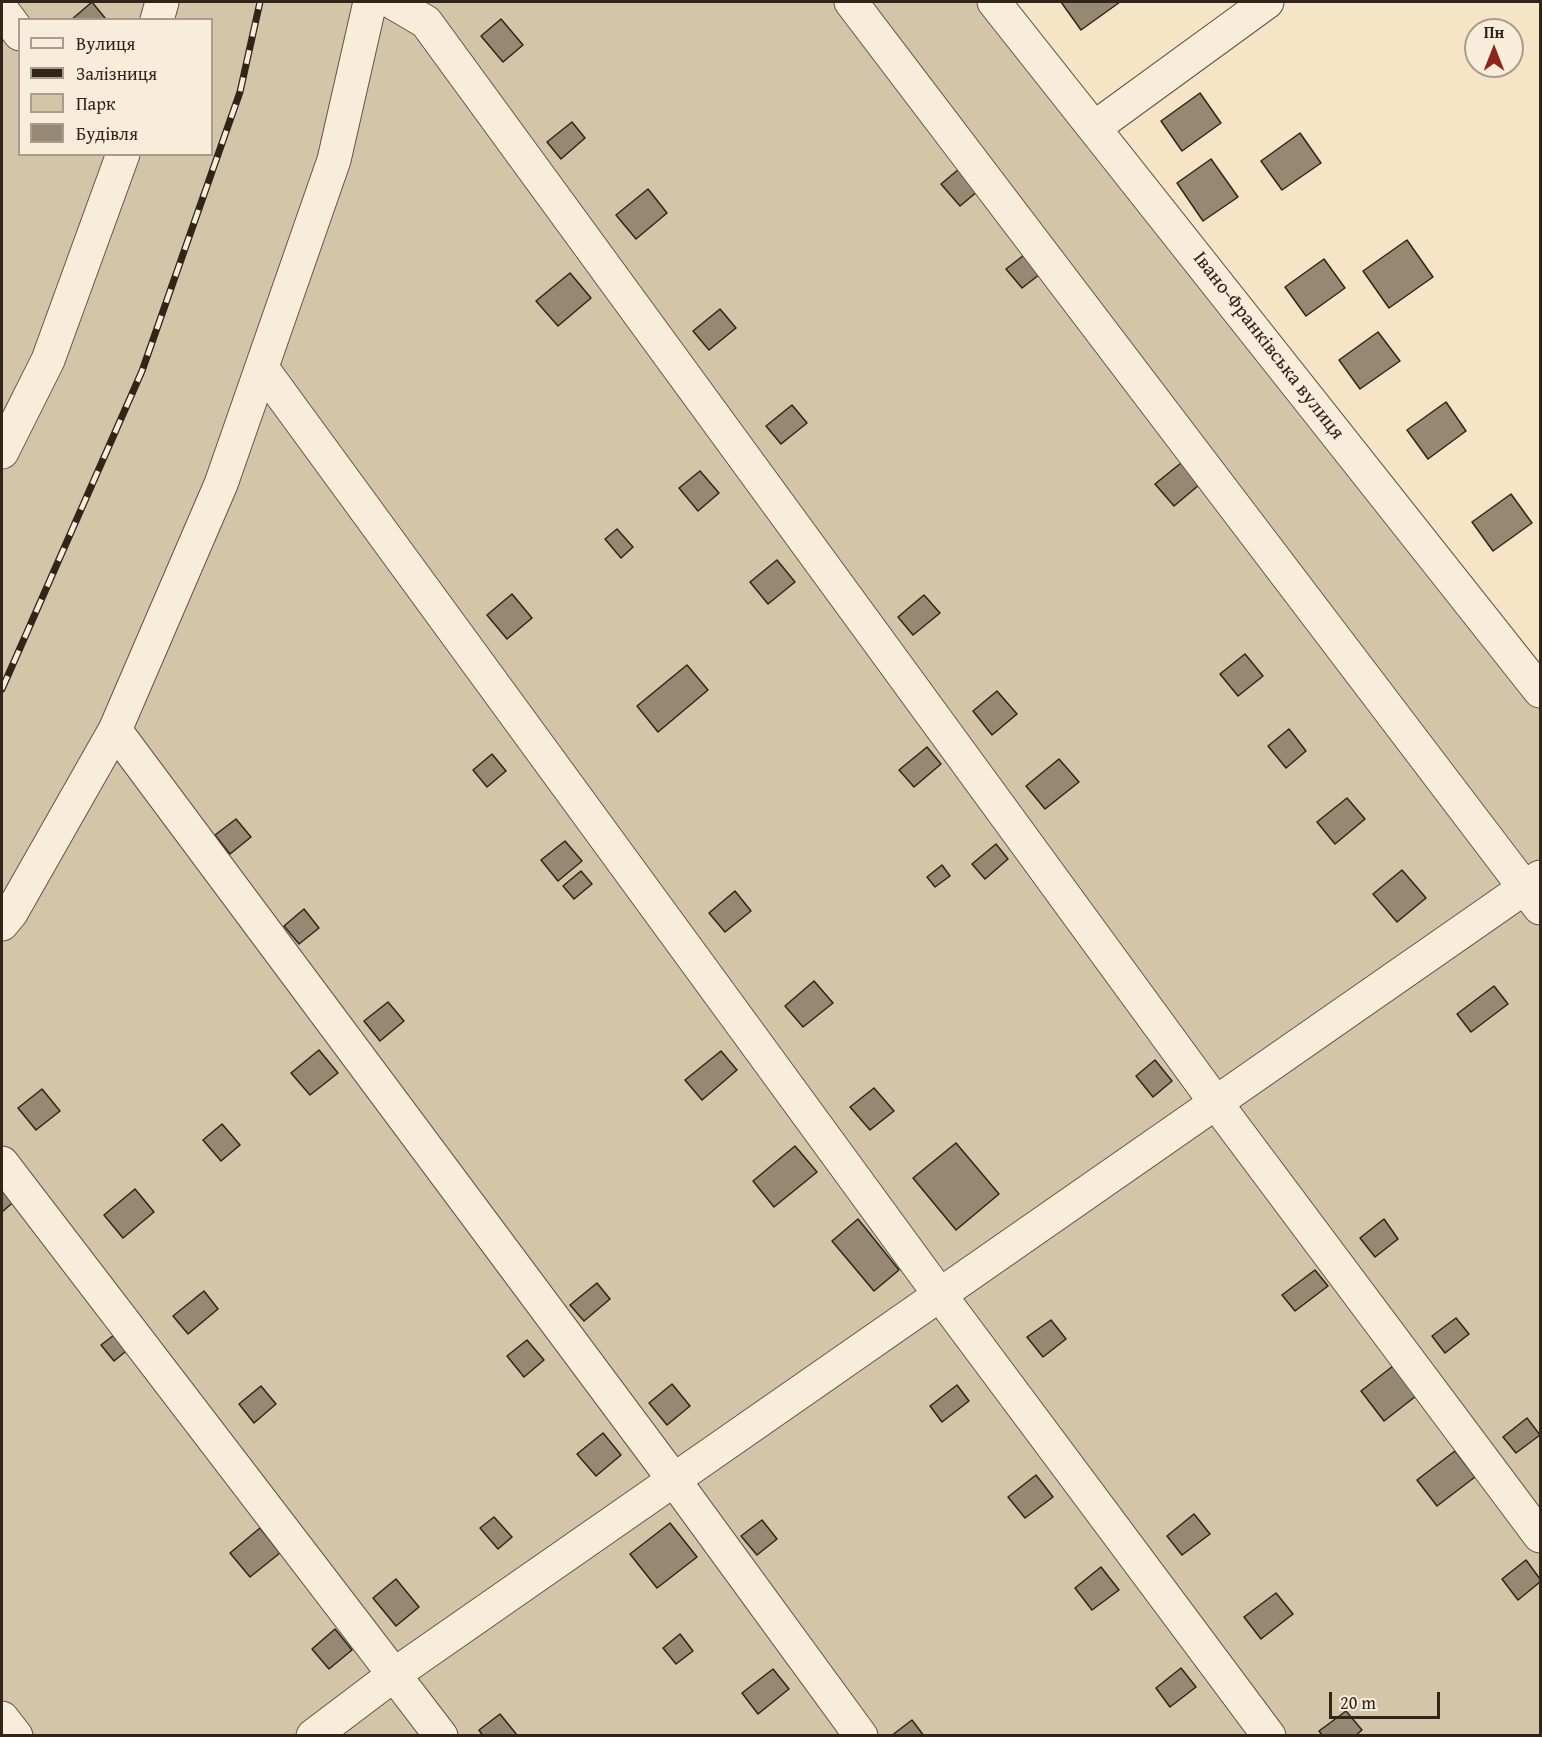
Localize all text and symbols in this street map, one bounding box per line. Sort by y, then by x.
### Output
legend [18,18,213,156]
north arrow [1464,18,1524,78]
text: Пн [1484,20,1504,44]
text: Вулиця [76,30,135,57]
text: Залізниця [76,60,157,87]
text: Парк [76,90,115,117]
text: Будівля [76,120,138,147]
street label: Івано-Франківська вулиця [1187,247,1349,445]
scale bar [1332,1680,1443,1718]
text: 20 m [1340,1689,1376,1716]

